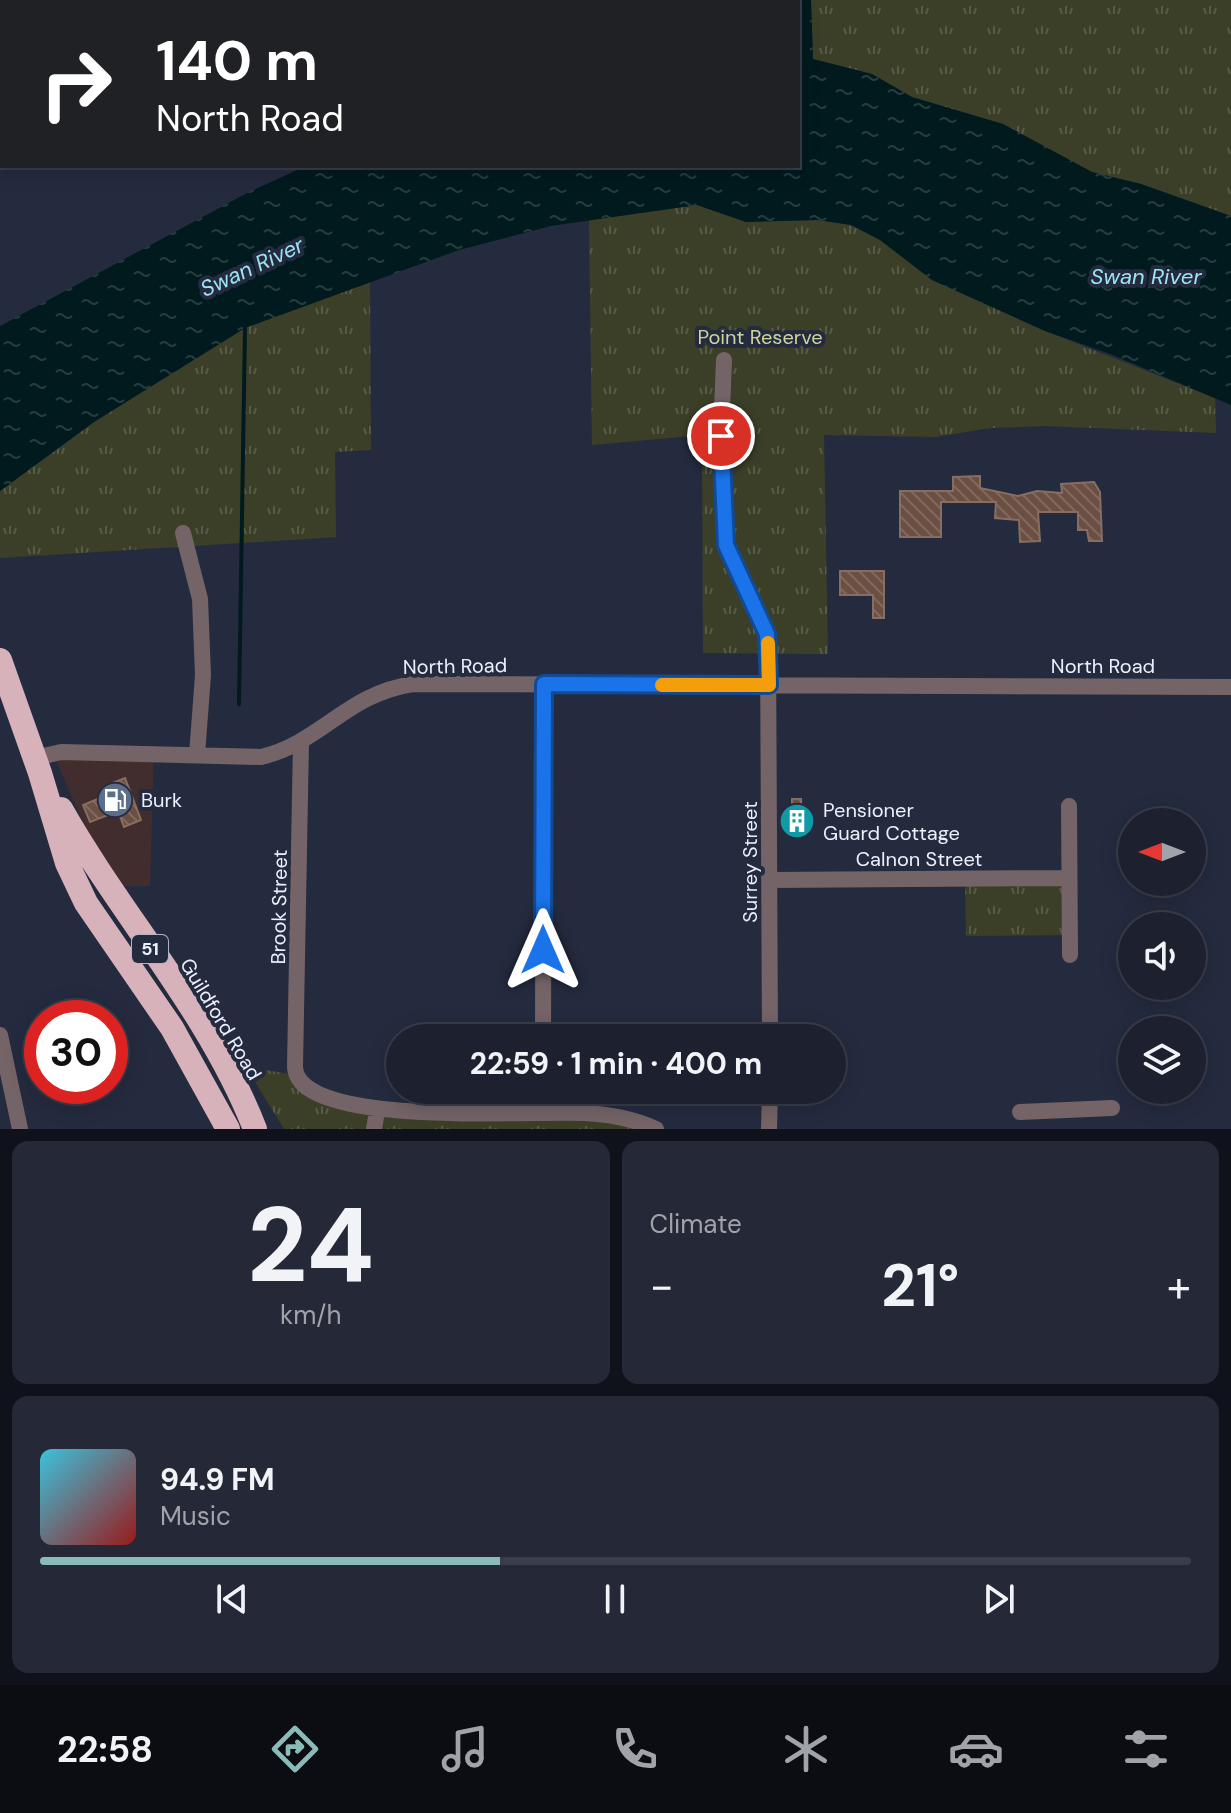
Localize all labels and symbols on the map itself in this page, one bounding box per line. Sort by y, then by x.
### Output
water label: Swan River [196,230,309,304]
water label: Swan River [1090,262,1202,291]
park label: Point Reserve [697,324,823,350]
pin [687,402,755,470]
street label: North Road [403,652,507,680]
street label: North Road [1051,653,1155,679]
fuel station icon: Burk [96,781,134,819]
place label: Burk [141,787,182,813]
place label: Pensioner Guard Cottage [823,797,960,846]
street label: Surrey Street [737,801,763,923]
building icon: Pensioner Guard Cottage [778,802,816,840]
north arrow [1118,808,1206,896]
street label: Calnon Street [856,846,982,872]
street label: Brook Street [265,849,293,965]
position arrow [501,908,585,992]
road number: 51 [132,935,168,963]
street label: Guildford Road [174,953,268,1085]
speed limit sign: 30 [24,1000,128,1104]

